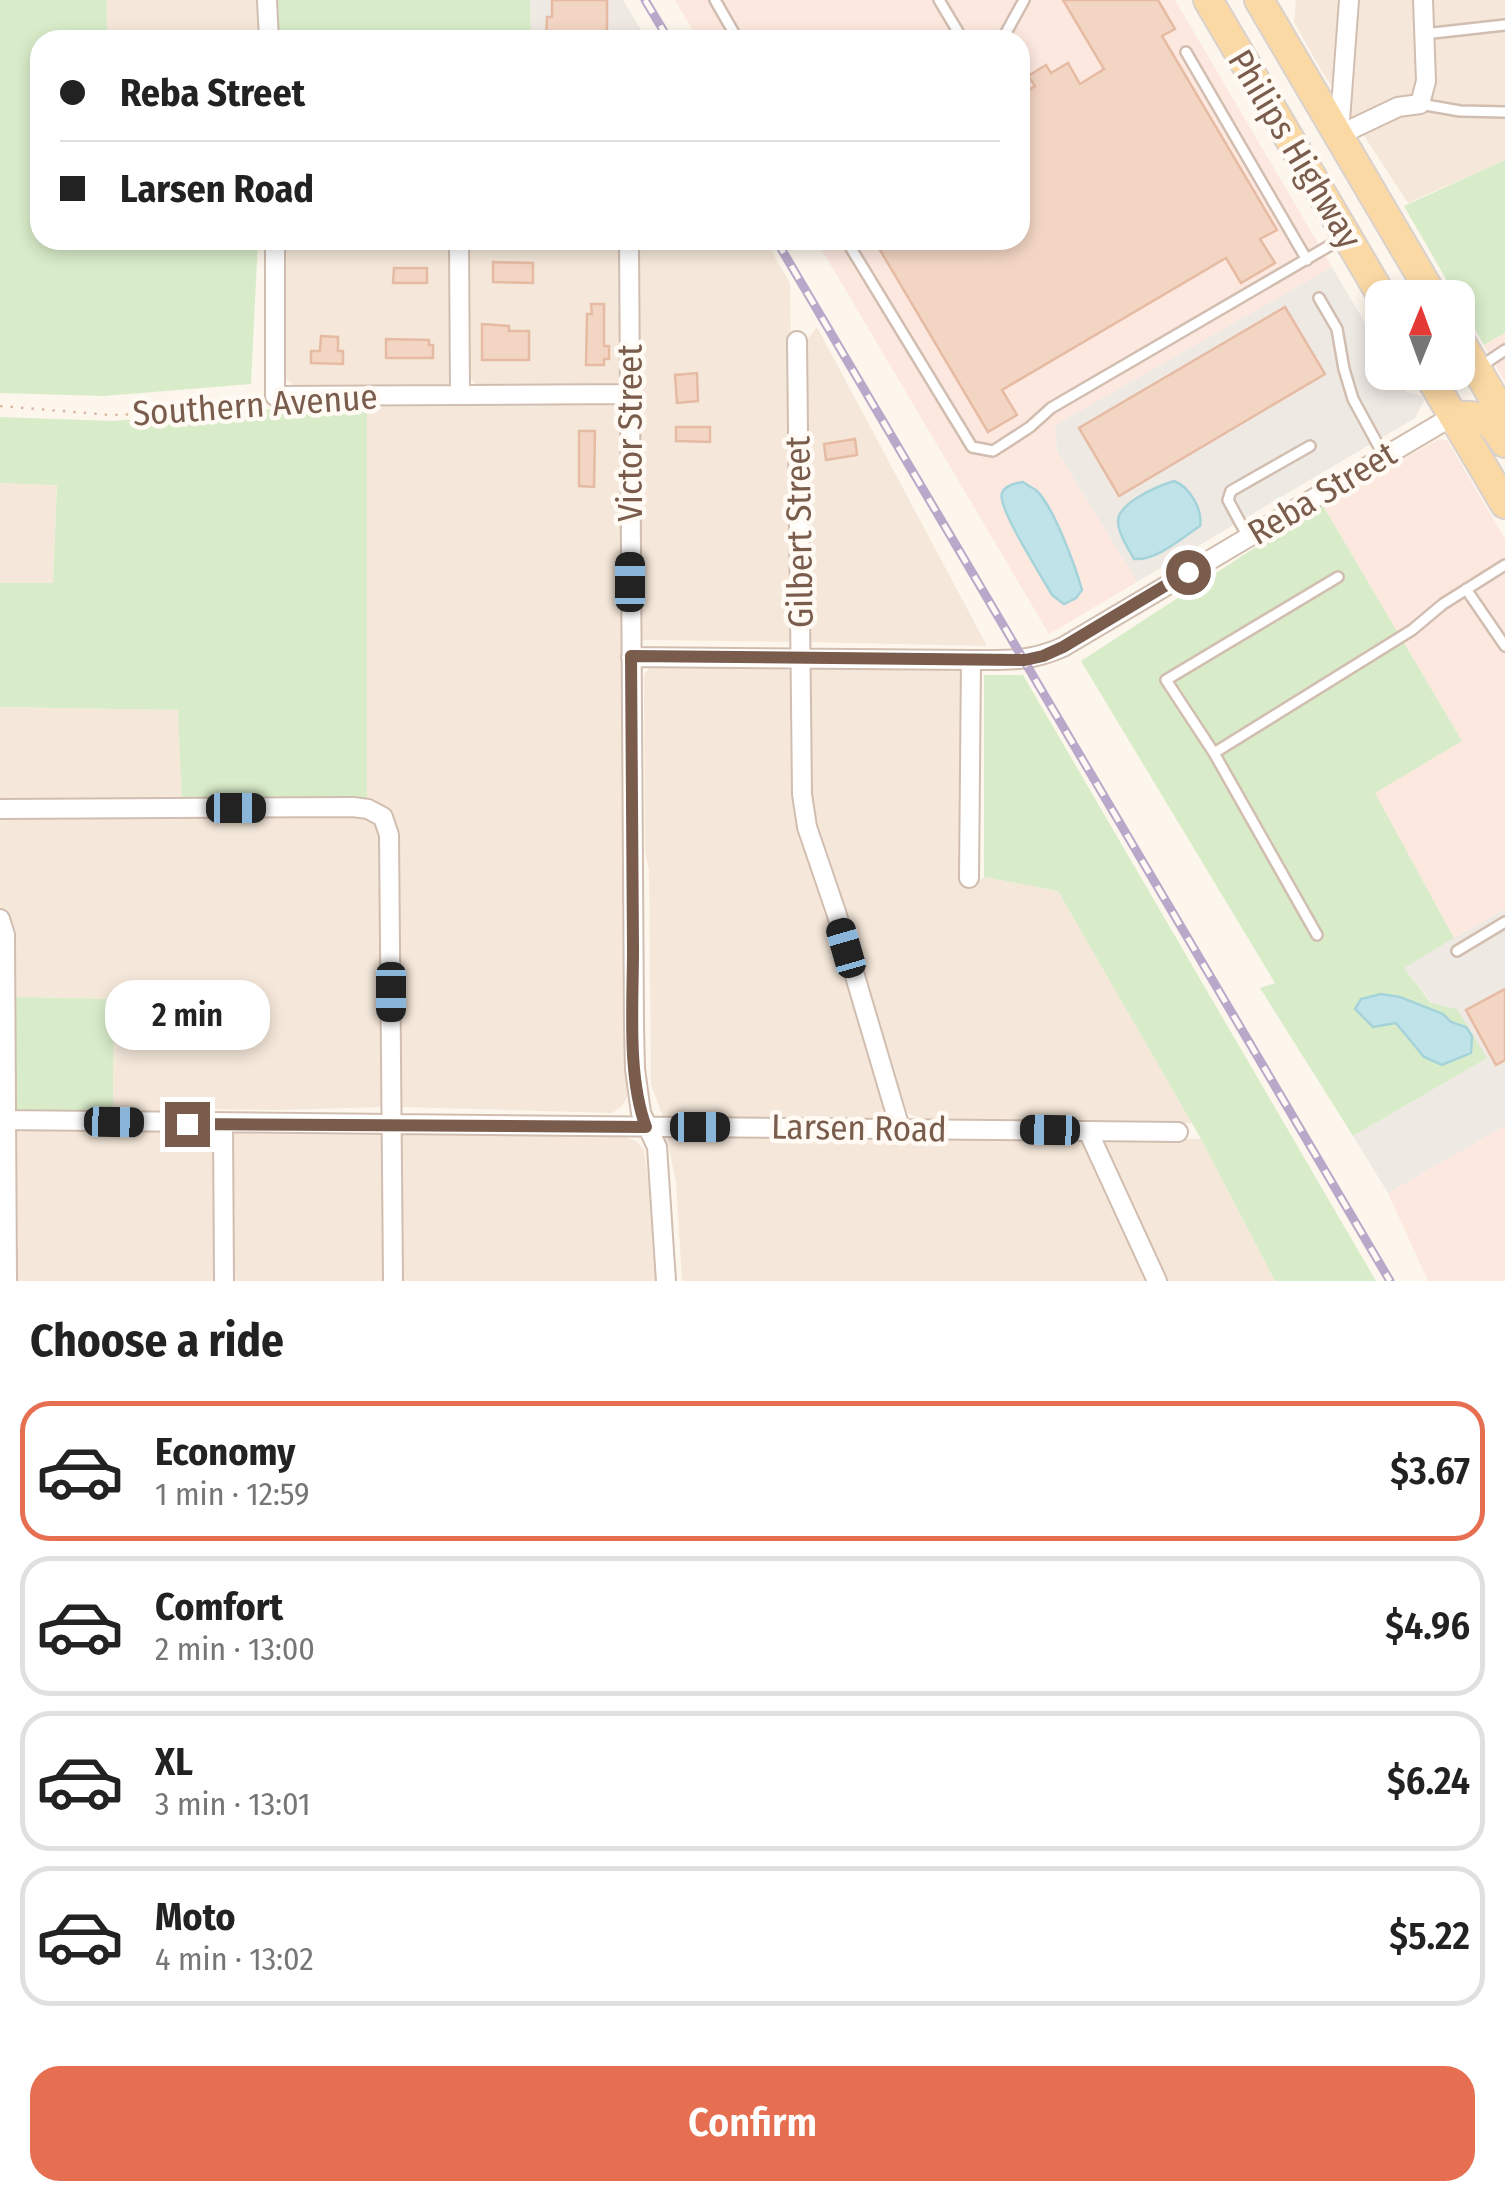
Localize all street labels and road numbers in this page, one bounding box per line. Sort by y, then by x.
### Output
street label: Philips Highway [1219,42,1371,256]
street label: Victor Street [609,344,651,522]
street label: Southern Avenue [131,375,379,435]
street label: Reba Street [1240,432,1404,554]
street label: Gilbert Street [776,435,822,628]
street label: Larsen Road [771,1105,947,1151]

